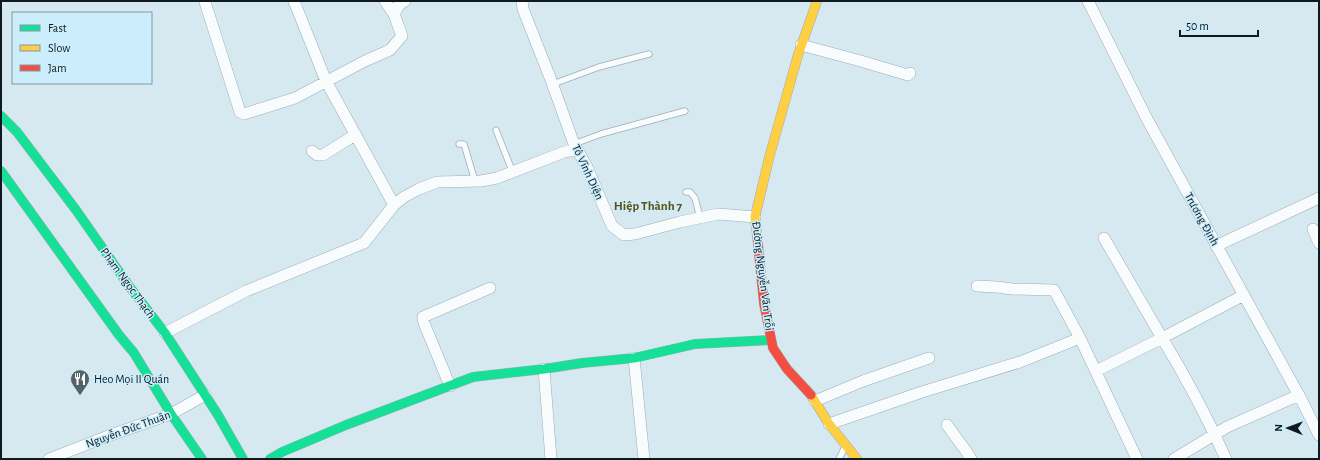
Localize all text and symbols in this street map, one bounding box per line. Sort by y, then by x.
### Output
legend [12,12,152,84]
scale bar [1180,12,1258,38]
text: 50 m [1186,20,1209,32]
text: Fast [48,22,67,34]
text: Slow [48,42,70,54]
text: Jam [48,62,67,74]
street label: Tô Vĩnh Diện [570,143,606,201]
street label: Trương Định [1182,190,1222,248]
district label: Hiệp Thành 7 [614,200,683,213]
street label: Đường Nguyễn Văn Trỗi [749,220,777,332]
street label: Phạm Ngọc Thạch [98,245,158,321]
restaurant icon: Heo Mọi II Quán [69,368,91,396]
place label: Heo Mọi II Quán [94,373,169,386]
street label: Nguyễn Đức Thuận [84,407,172,451]
north arrow [1268,408,1308,448]
text: N [1273,424,1284,432]

